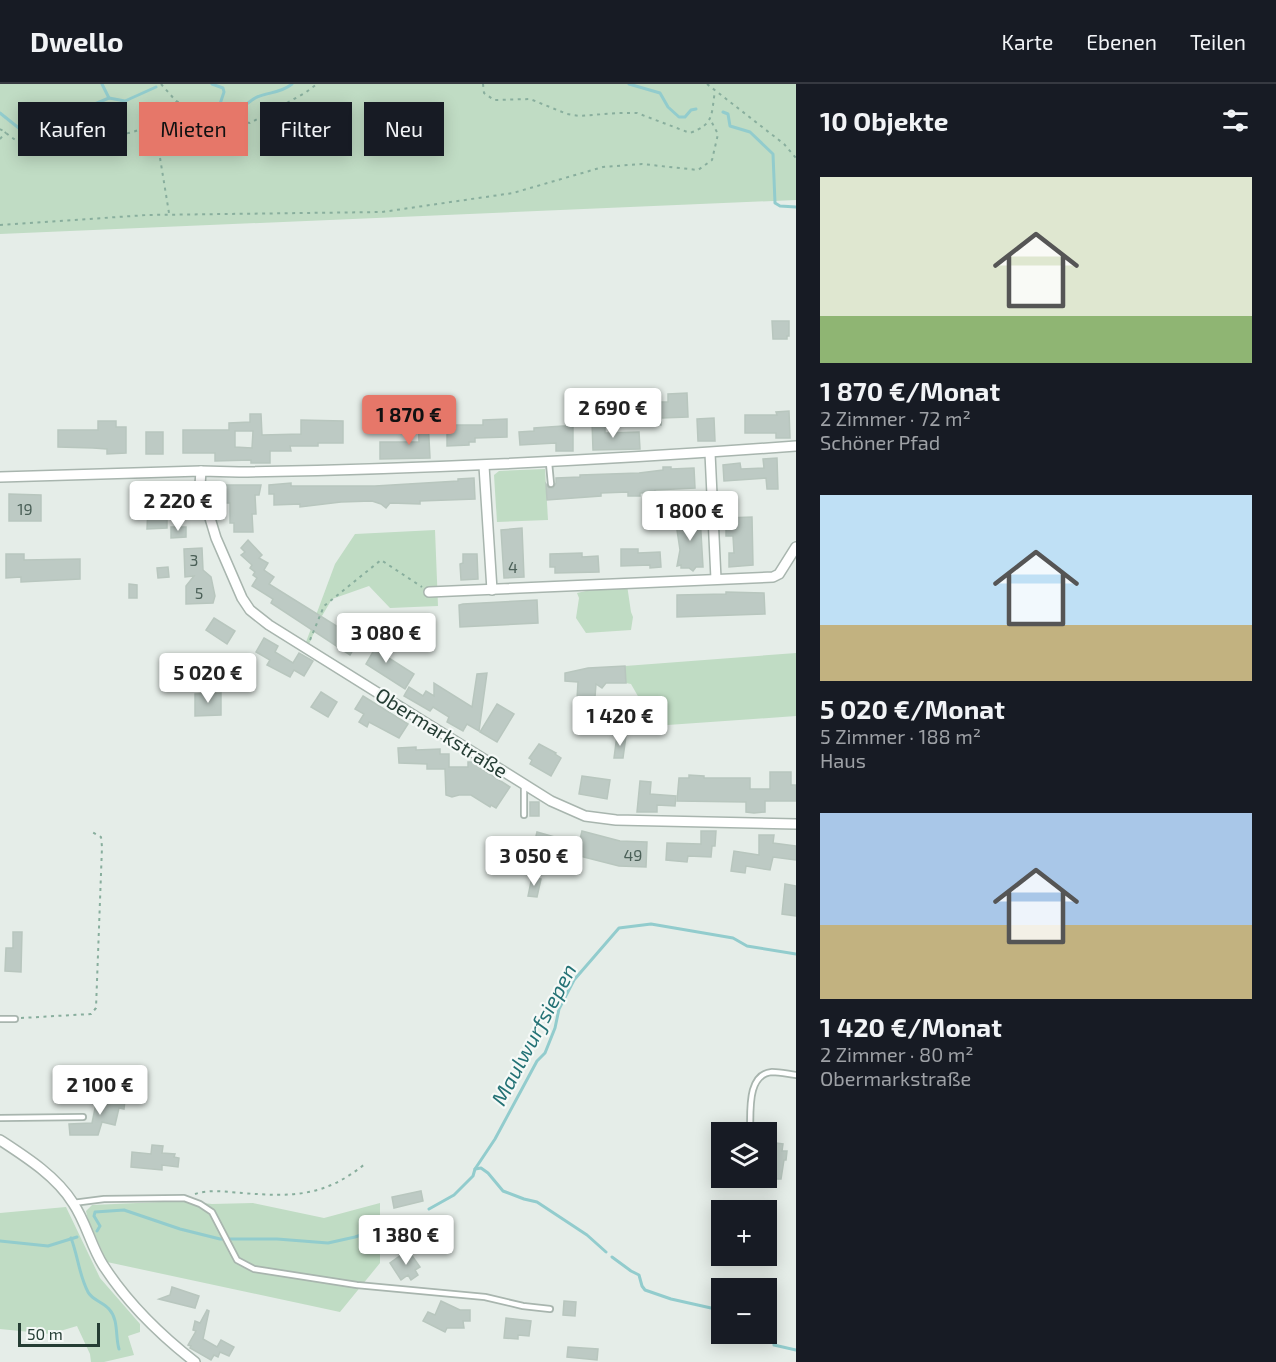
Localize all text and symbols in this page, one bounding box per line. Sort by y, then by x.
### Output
text: Dwello [30,24,123,58]
text: Karte [1002,29,1053,54]
text: Ebenen [1086,29,1157,54]
text: Teilen [1190,29,1246,54]
chip: Kaufen [18,102,127,156]
chip: Mieten [139,102,248,156]
chip: Filter [260,102,352,156]
chip: Neu [364,102,444,156]
icon: filters [1219,104,1252,137]
text: 10 Objekte [820,105,948,136]
icon: home [982,216,1090,324]
text: 1 870 €/Monat [820,375,1000,406]
pin: 2 690 € [558,388,668,439]
pin: 1 870 € [354,395,464,446]
text: 2 690 € [578,395,648,419]
text: 1 870 € [376,402,442,426]
text: 2 Zimmer · 72 m² [820,406,971,430]
text: Schöner Pfad [820,430,940,454]
pin: 2 220 € [123,481,233,532]
text: 2 220 € [144,488,212,512]
pin: 1 800 € [635,491,745,542]
text: 1 800 € [656,498,724,522]
house number: 19 [17,499,33,518]
icon: home [982,534,1090,642]
house number: 3 [190,550,198,569]
house number: 4 [508,557,518,576]
house number: 5 [195,583,203,602]
pin: 3 080 € [331,613,441,664]
text: 3 080 € [351,620,421,644]
pin: 5 020 € [153,653,263,704]
text: 5 020 € [173,660,243,684]
street label: Obermarkstraße [372,682,512,782]
text: 5 020 €/Monat [820,693,1005,724]
pin: 1 420 € [565,696,675,747]
text: 1 420 € [586,703,654,727]
text: 5 Zimmer · 188 m² [820,724,981,748]
text: Haus [820,748,866,772]
pin: 3 050 € [479,836,589,887]
text: 3 050 € [499,843,569,867]
house number: 49 [624,845,643,864]
icon: home [982,852,1090,960]
water label: Maulwurfsiepen [485,959,581,1109]
text: 1 420 €/Monat [820,1011,1002,1042]
text: 2 Zimmer · 80 m² [820,1042,973,1066]
pin: 2 100 € [45,1065,155,1116]
text: Obermarkstraße [820,1066,971,1090]
text: 2 100 € [67,1072,133,1096]
map controls [711,1122,777,1344]
button: layers [711,1122,777,1188]
button: + [711,1200,777,1266]
pin: 1 380 € [351,1215,461,1266]
text: 1 380 € [373,1222,439,1246]
button: − [711,1278,777,1344]
scale bar [18,1320,100,1348]
text: 50 m [27,1324,63,1343]

